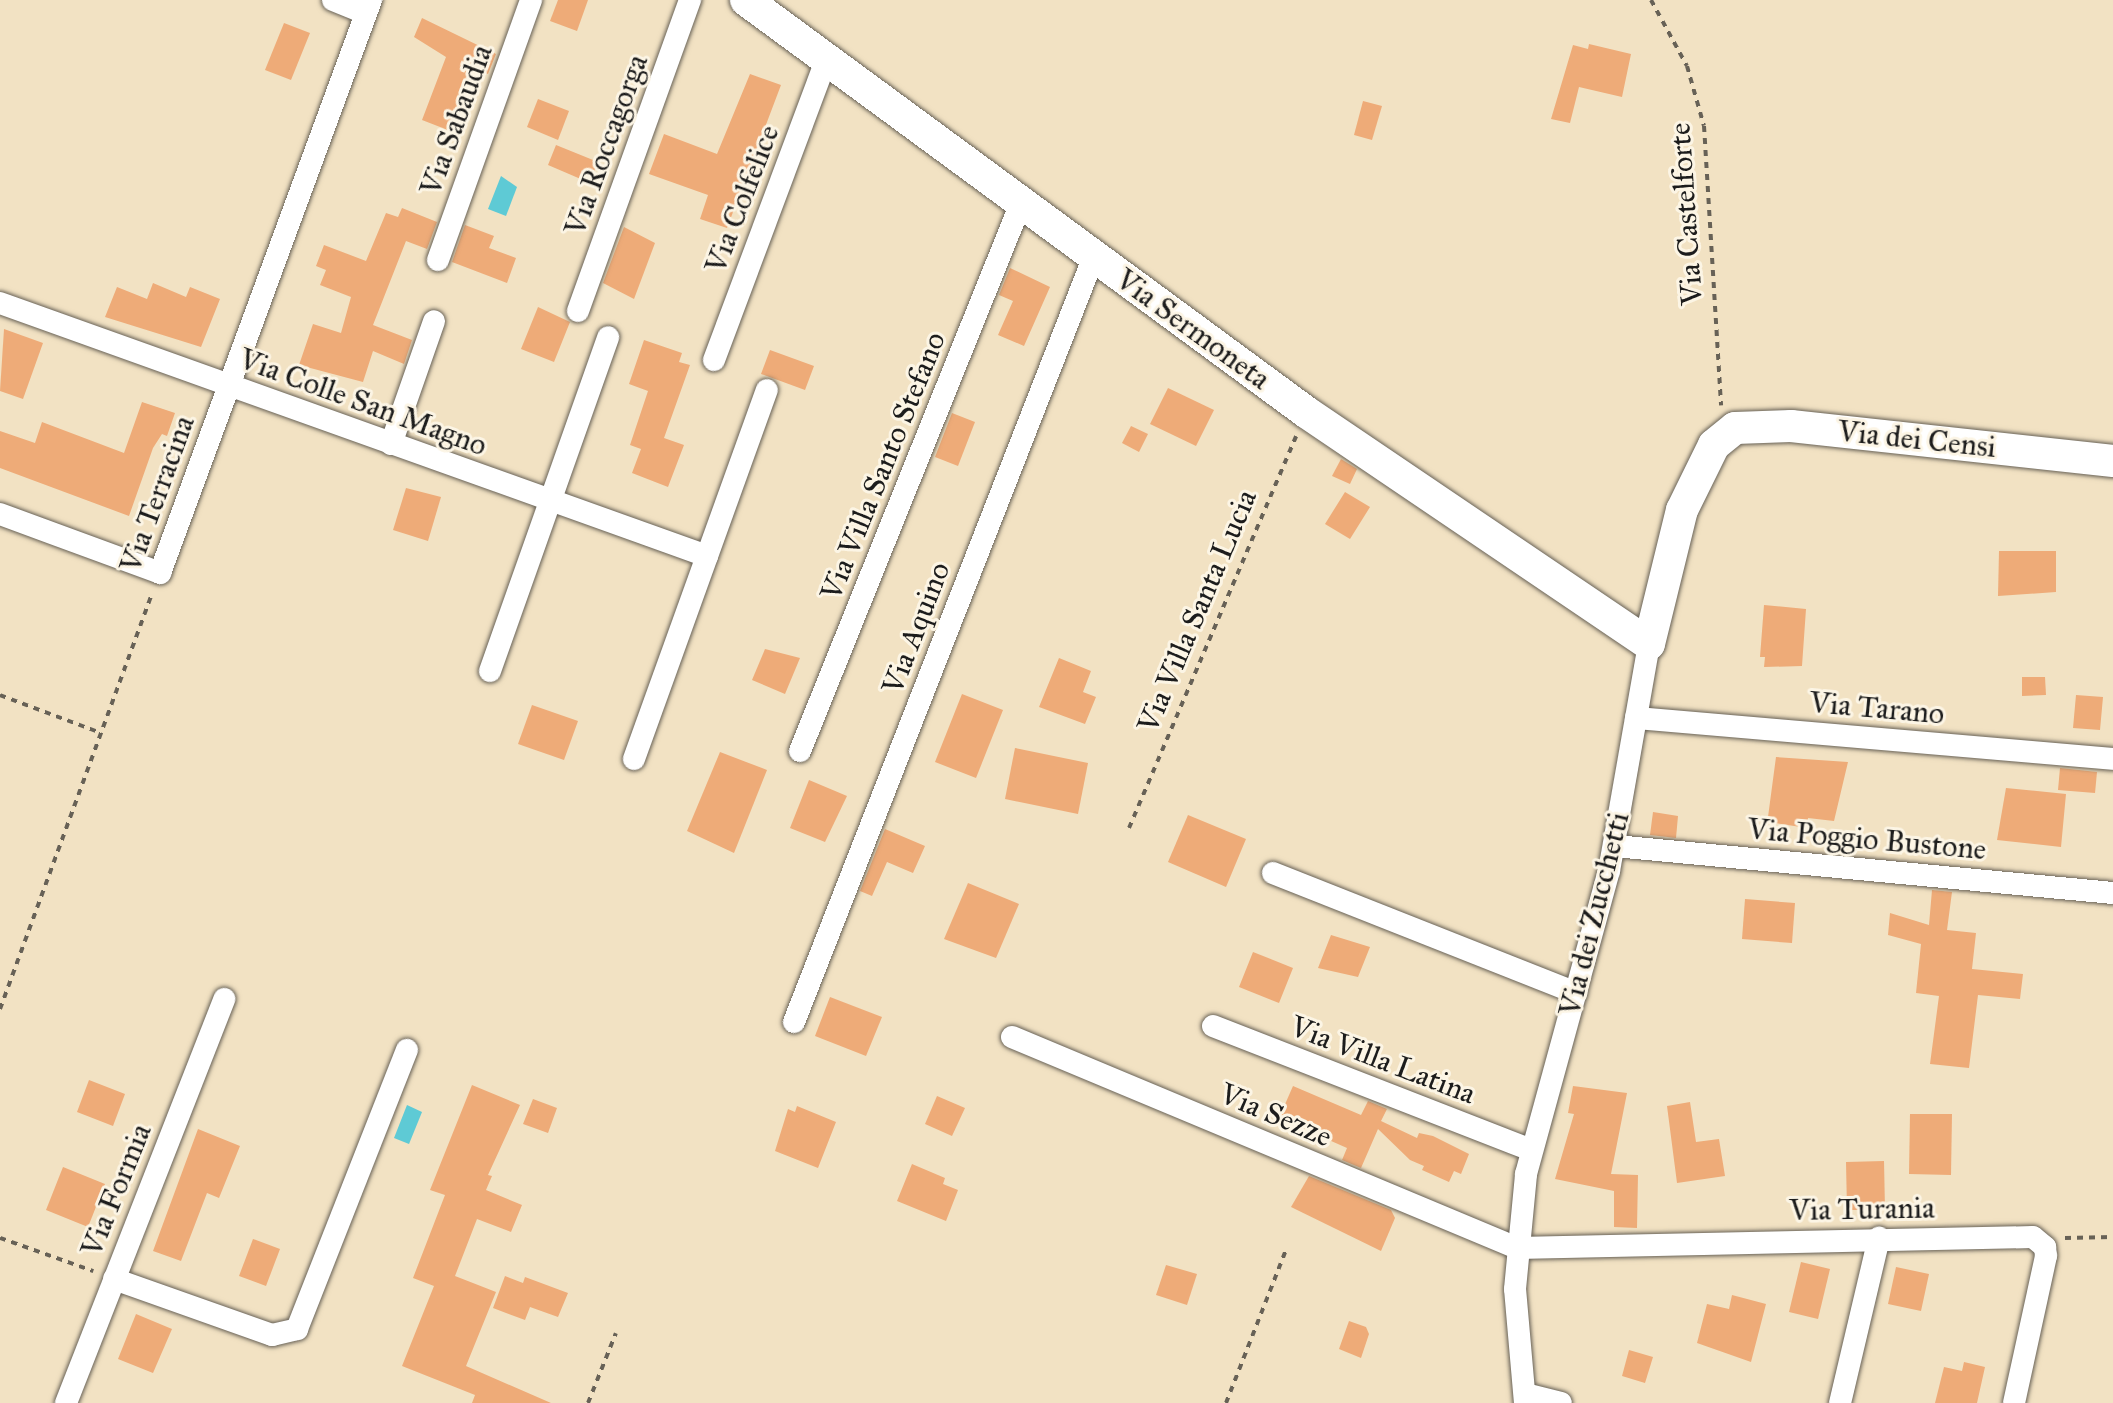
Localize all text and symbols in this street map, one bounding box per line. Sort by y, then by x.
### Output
street label: Via Sabaudia [412,40,500,200]
street label: Via Roccagorga [557,50,655,240]
street label: Via Colfelice [697,120,787,278]
street label: Via Castelforte [1662,121,1710,307]
street label: Via Sermoneta [1109,261,1277,397]
street label: Via Villa Santo Stefano [813,327,953,605]
street label: Via Colle San Magno [234,340,492,464]
street label: Via Terracina [112,411,202,577]
street label: Via dei Censi [1836,413,1998,465]
street label: Via Villa Santa Lucia [1130,484,1264,738]
street label: Via Aquino [874,557,958,699]
street label: Via Tarano [1808,684,1946,732]
street label: Via dei Zucchetti [1551,808,1637,1020]
street label: Via Poggio Bustone [1746,811,1988,867]
street label: Via Villa Latina [1285,1008,1481,1112]
street label: Via Sezze [1215,1075,1337,1155]
street label: Via Formia [73,1118,159,1262]
street label: Via Turania [1789,1190,1935,1228]

